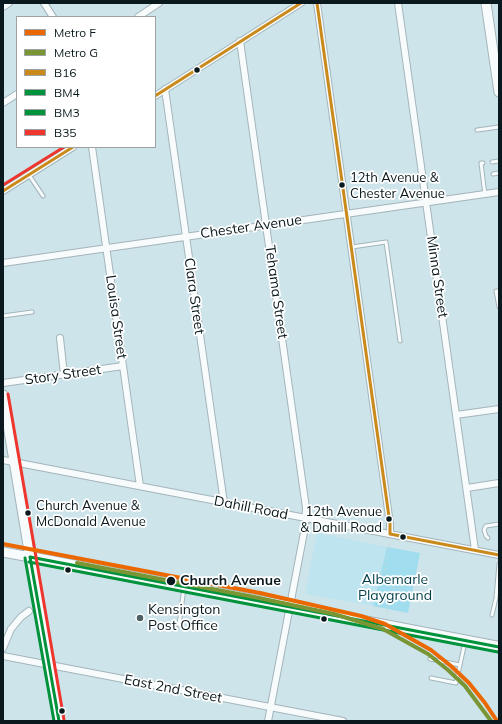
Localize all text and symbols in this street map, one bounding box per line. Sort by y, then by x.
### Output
legend [16,16,156,148]
text: Metro F [54,25,96,40]
text: Metro G [54,45,98,60]
text: B16 [54,65,77,80]
unlabelled marker [192,65,202,75]
text: BM4 [54,85,80,100]
text: BM3 [54,105,80,120]
text: B35 [54,125,77,140]
place label: 12th Avenue & Chester Avenue [350,170,445,201]
marker: 12th Avenue & Chester Avenue [337,180,347,190]
street label: Chester Avenue [199,212,303,242]
street label: Minna Street [423,235,451,319]
street label: Tehama Street [261,244,291,340]
street label: Clara Street [180,257,208,335]
street label: Louisa Street [102,274,130,360]
street label: Story Street [24,361,102,389]
street label: Dahill Road [213,493,289,523]
place label: Church Avenue & McDonald Avenue [36,498,146,529]
place label: 12th Avenue & Dahill Road [300,504,382,535]
marker: Church Avenue & McDonald Avenue [23,508,33,518]
marker: 12th Avenue & Dahill Road [384,514,394,524]
unlabelled marker [398,532,408,542]
unlabelled marker [63,565,73,575]
park label: Albemarle Playground [358,572,432,604]
place label: Church Avenue [180,573,281,589]
marker: Church Avenue [165,575,177,587]
place label: Kensington Post Office [148,602,220,634]
marker: Kensington Post Office [135,613,145,623]
unlabelled marker [319,614,329,624]
street label: East 2nd Street [123,671,223,707]
unlabelled marker [57,706,67,716]

